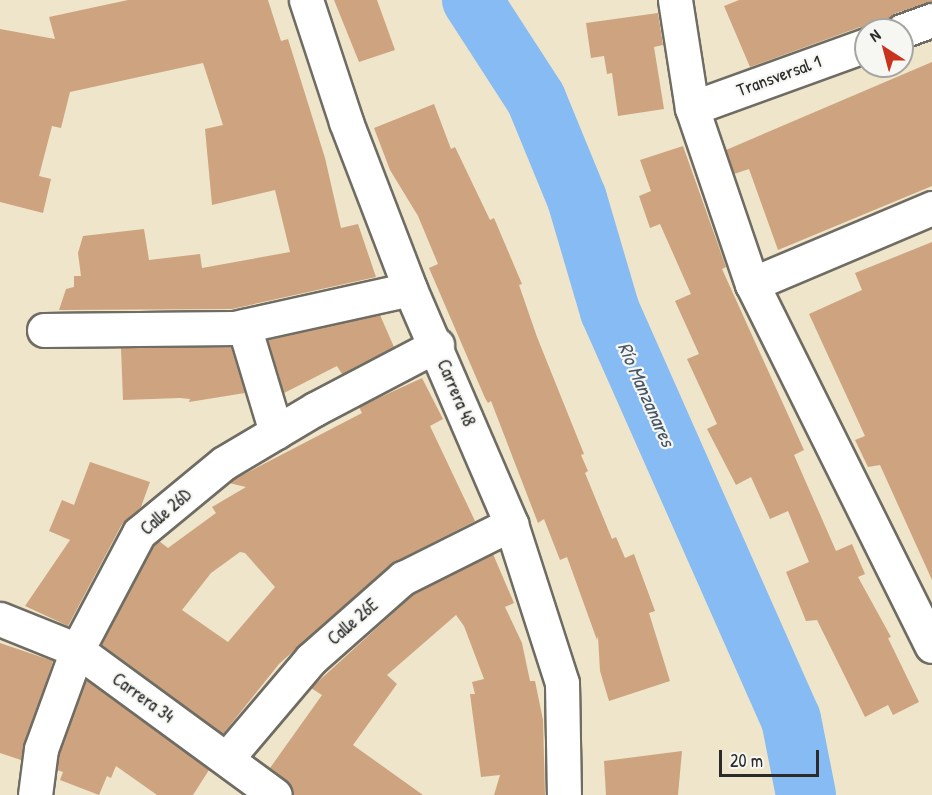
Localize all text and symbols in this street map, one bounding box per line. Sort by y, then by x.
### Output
north arrow [854,18,914,78]
text: N [865,24,884,46]
street label: Transversal 1 [734,51,824,101]
water label: Río Manzanares [613,338,681,450]
street label: Carrera 48 [432,356,480,430]
street label: Calle 26D [136,484,196,540]
street label: Calle 26E [323,594,383,650]
street label: Carrera 34 [108,668,178,728]
scale bar [722,738,822,776]
text: 20 m [730,748,763,773]

